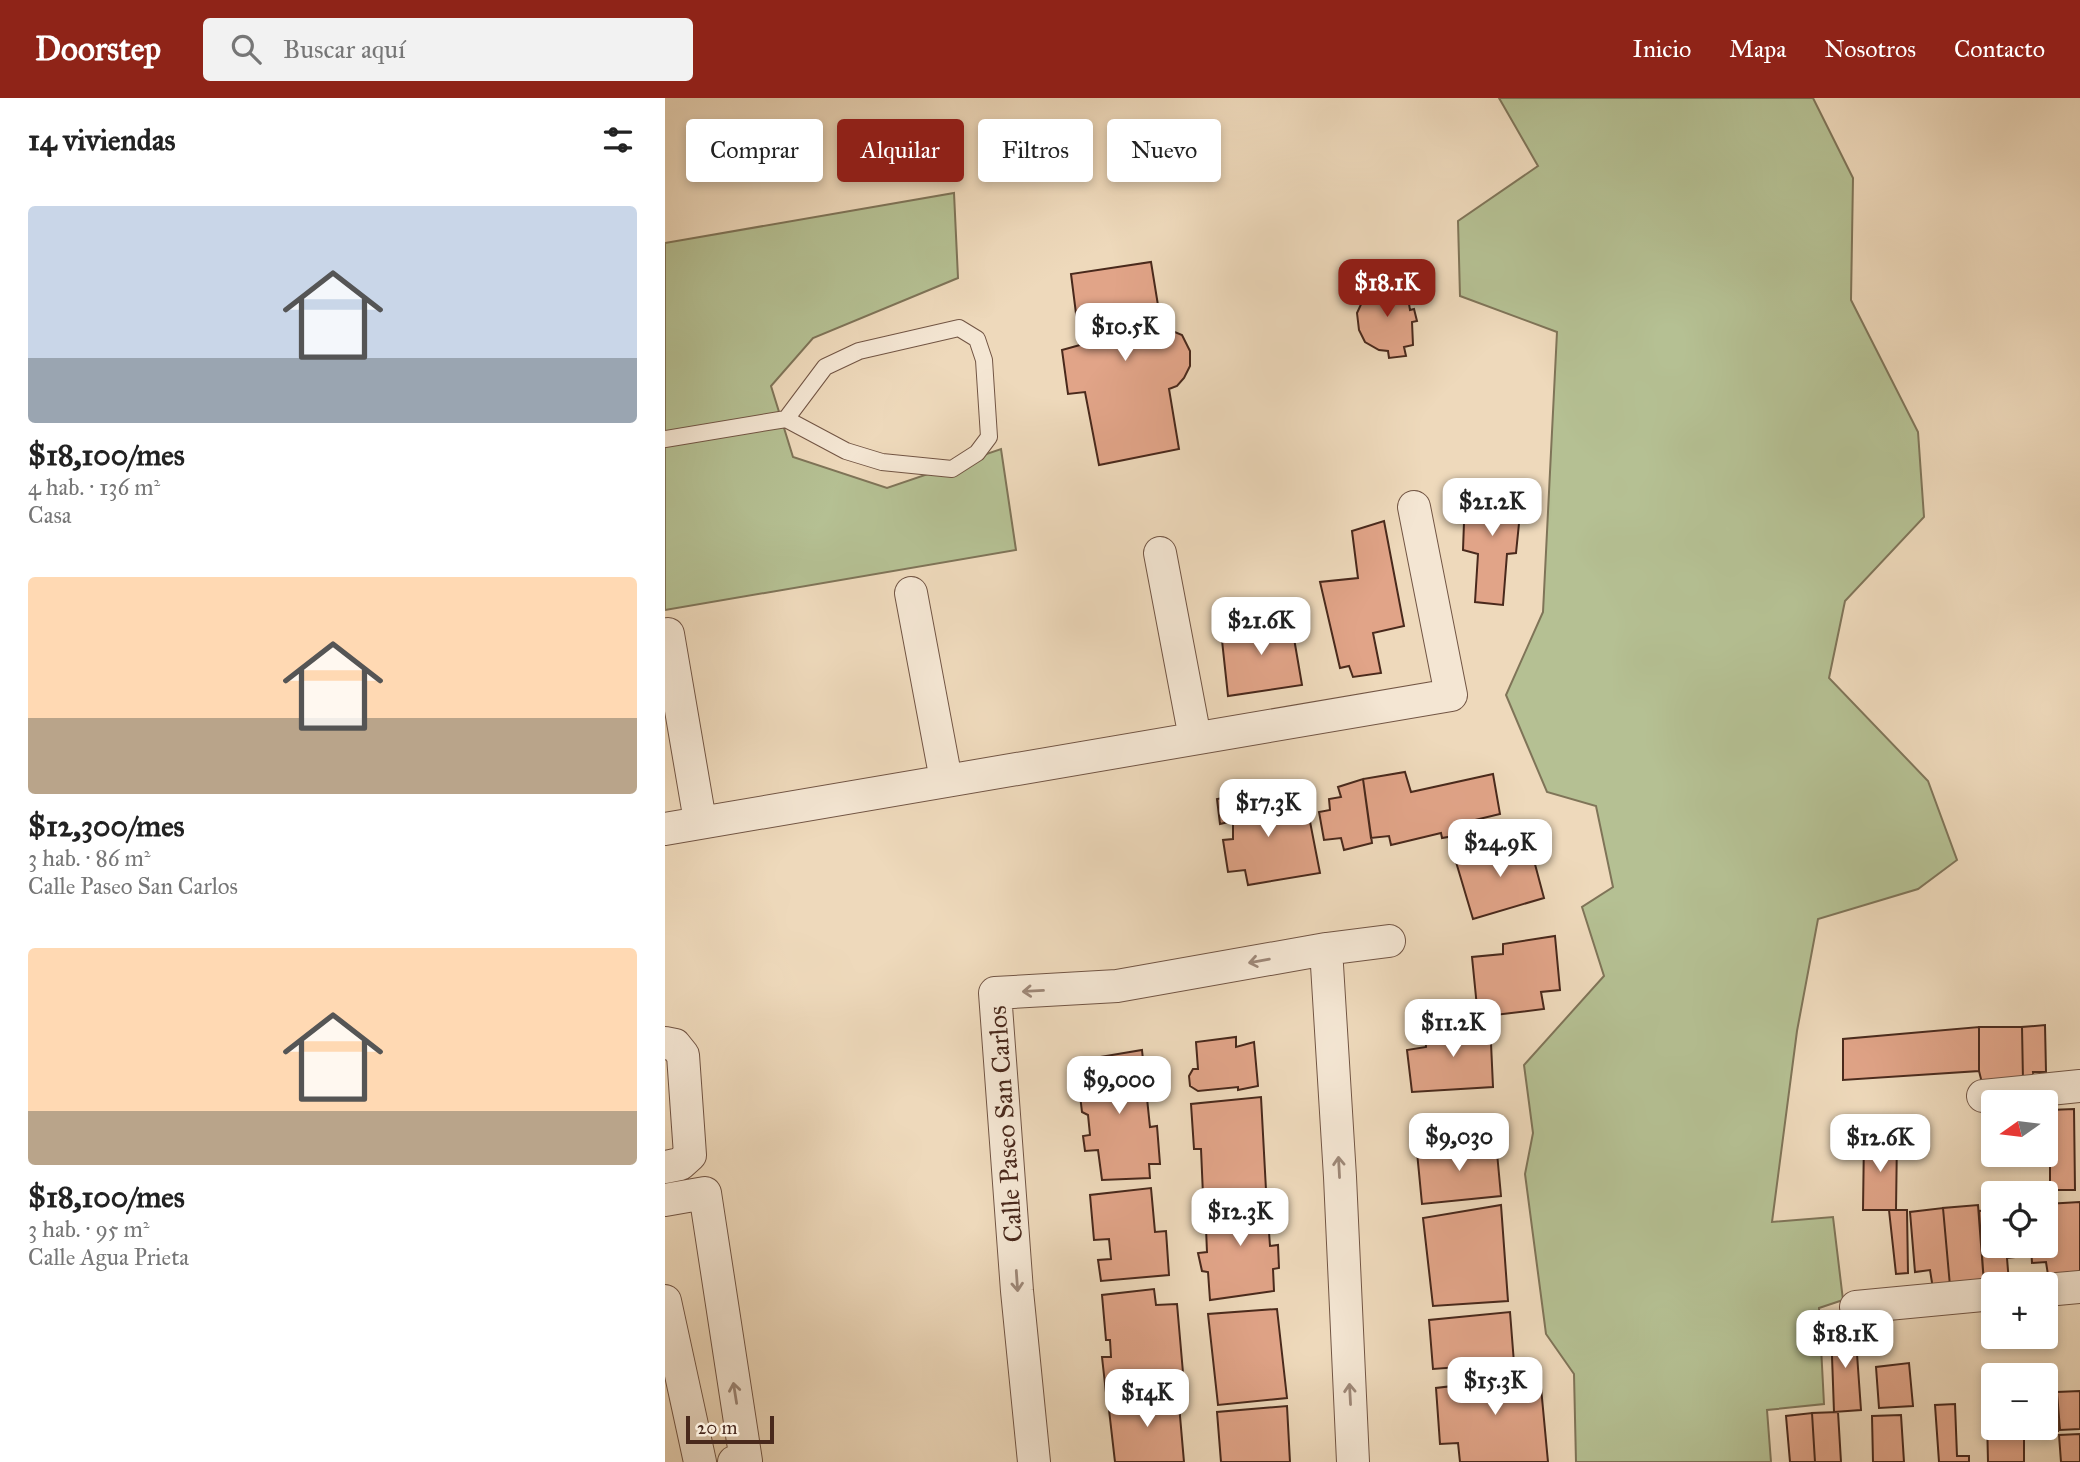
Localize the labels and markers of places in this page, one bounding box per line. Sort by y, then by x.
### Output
pin: $18.1K [1330,260,1444,319]
pin: $10.5K [1068,303,1182,363]
pin: $21.2K [1435,478,1549,538]
pin: $21.6K [1204,598,1318,657]
pin: $17.3K [1211,780,1325,839]
pin: $24.9K [1443,820,1557,879]
pin: $11.2K [1396,1000,1510,1059]
pin: $9,000 [1062,1056,1176,1116]
pin: $9,030 [1402,1114,1516,1173]
pin: $12.6K [1823,1114,1937,1174]
pin: $12.3K [1183,1188,1297,1248]
pin: $18.1K [1788,1310,1902,1370]
pin: $15.3K [1438,1358,1552,1417]
pin: $14K [1106,1370,1188,1429]

